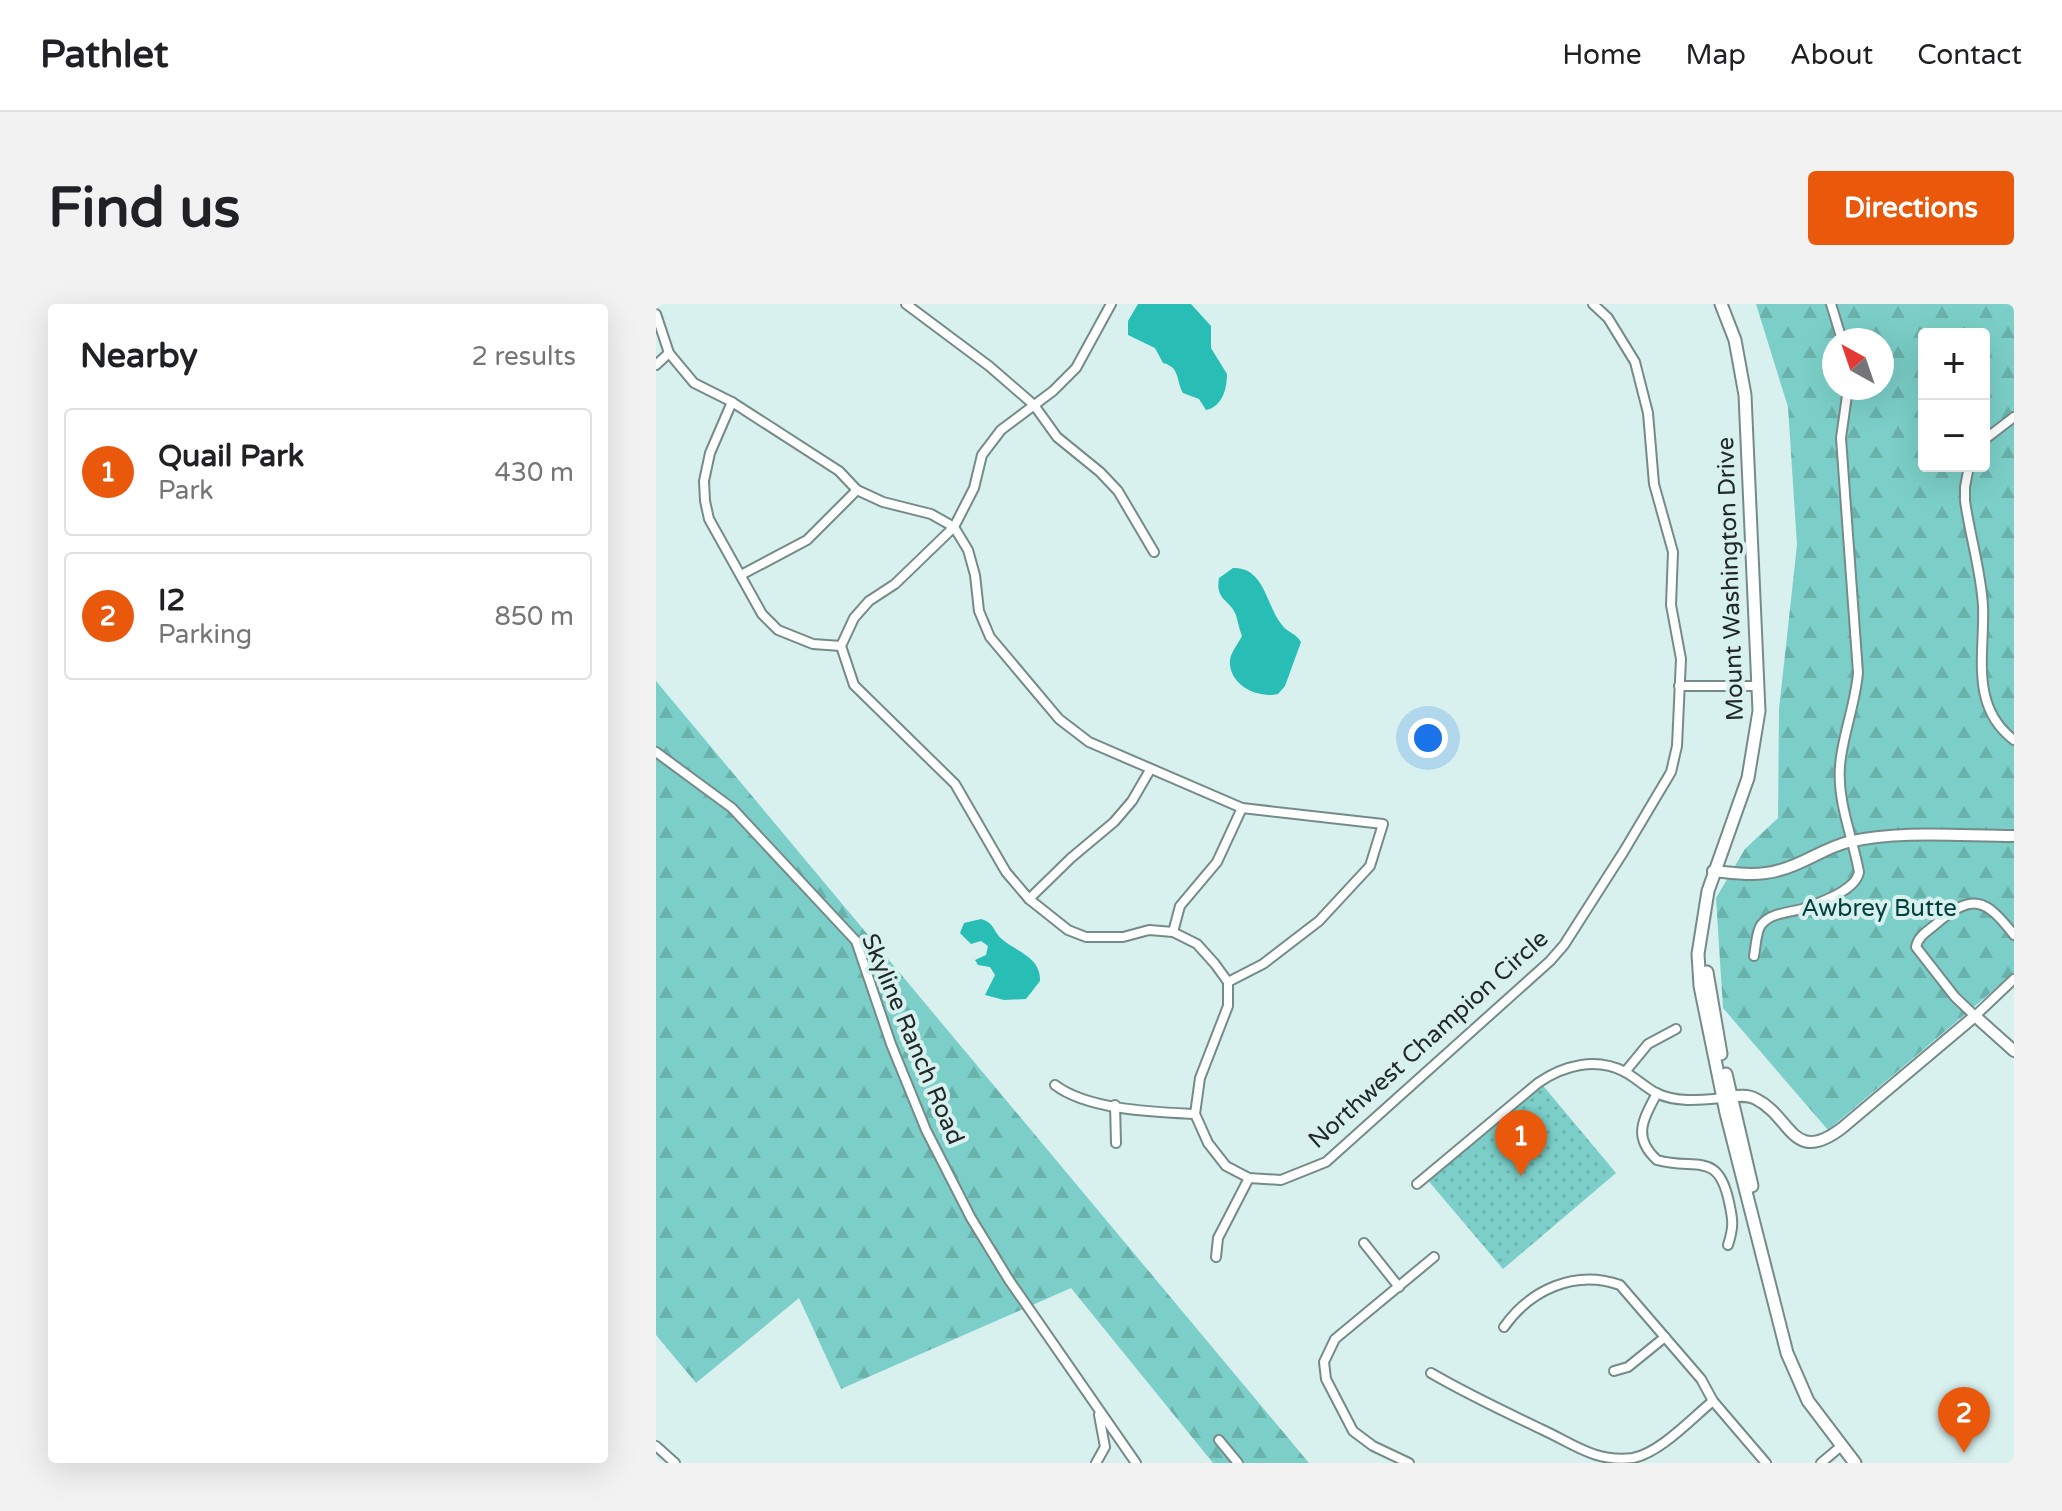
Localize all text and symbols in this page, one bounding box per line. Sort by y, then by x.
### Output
text: Pathlet [40,32,169,78]
text: Home [1562,38,1642,72]
text: Map [1686,38,1746,72]
text: About [1790,38,1873,72]
text: Contact [1917,38,2022,72]
button: Directions [1808,171,2014,245]
text: Find us [48,175,240,242]
north arrow [1822,328,1894,400]
map controls [1918,328,1990,472]
button: + [1918,328,1990,400]
text: Nearby [80,336,198,377]
text: 2 results [471,341,576,372]
button: − [1918,400,1990,472]
street label: Mount Washington Drive [1711,437,1750,721]
text: Quail Park [158,438,304,475]
text: 1 [100,457,116,488]
text: 430 m [494,457,574,488]
text: Park [158,475,214,506]
text: I2 [158,582,185,619]
text: 2 [100,601,116,632]
text: 850 m [494,601,574,632]
text: Parking [158,619,252,650]
your location [1408,718,1448,758]
park label: Awbrey Butte [1801,894,1957,923]
street label: Northwest Champion Circle [1302,924,1554,1155]
street label: Skyline Ranch Road [855,929,970,1149]
pin: 1 [1495,1110,1547,1176]
pin: 2 [1938,1387,1990,1453]

